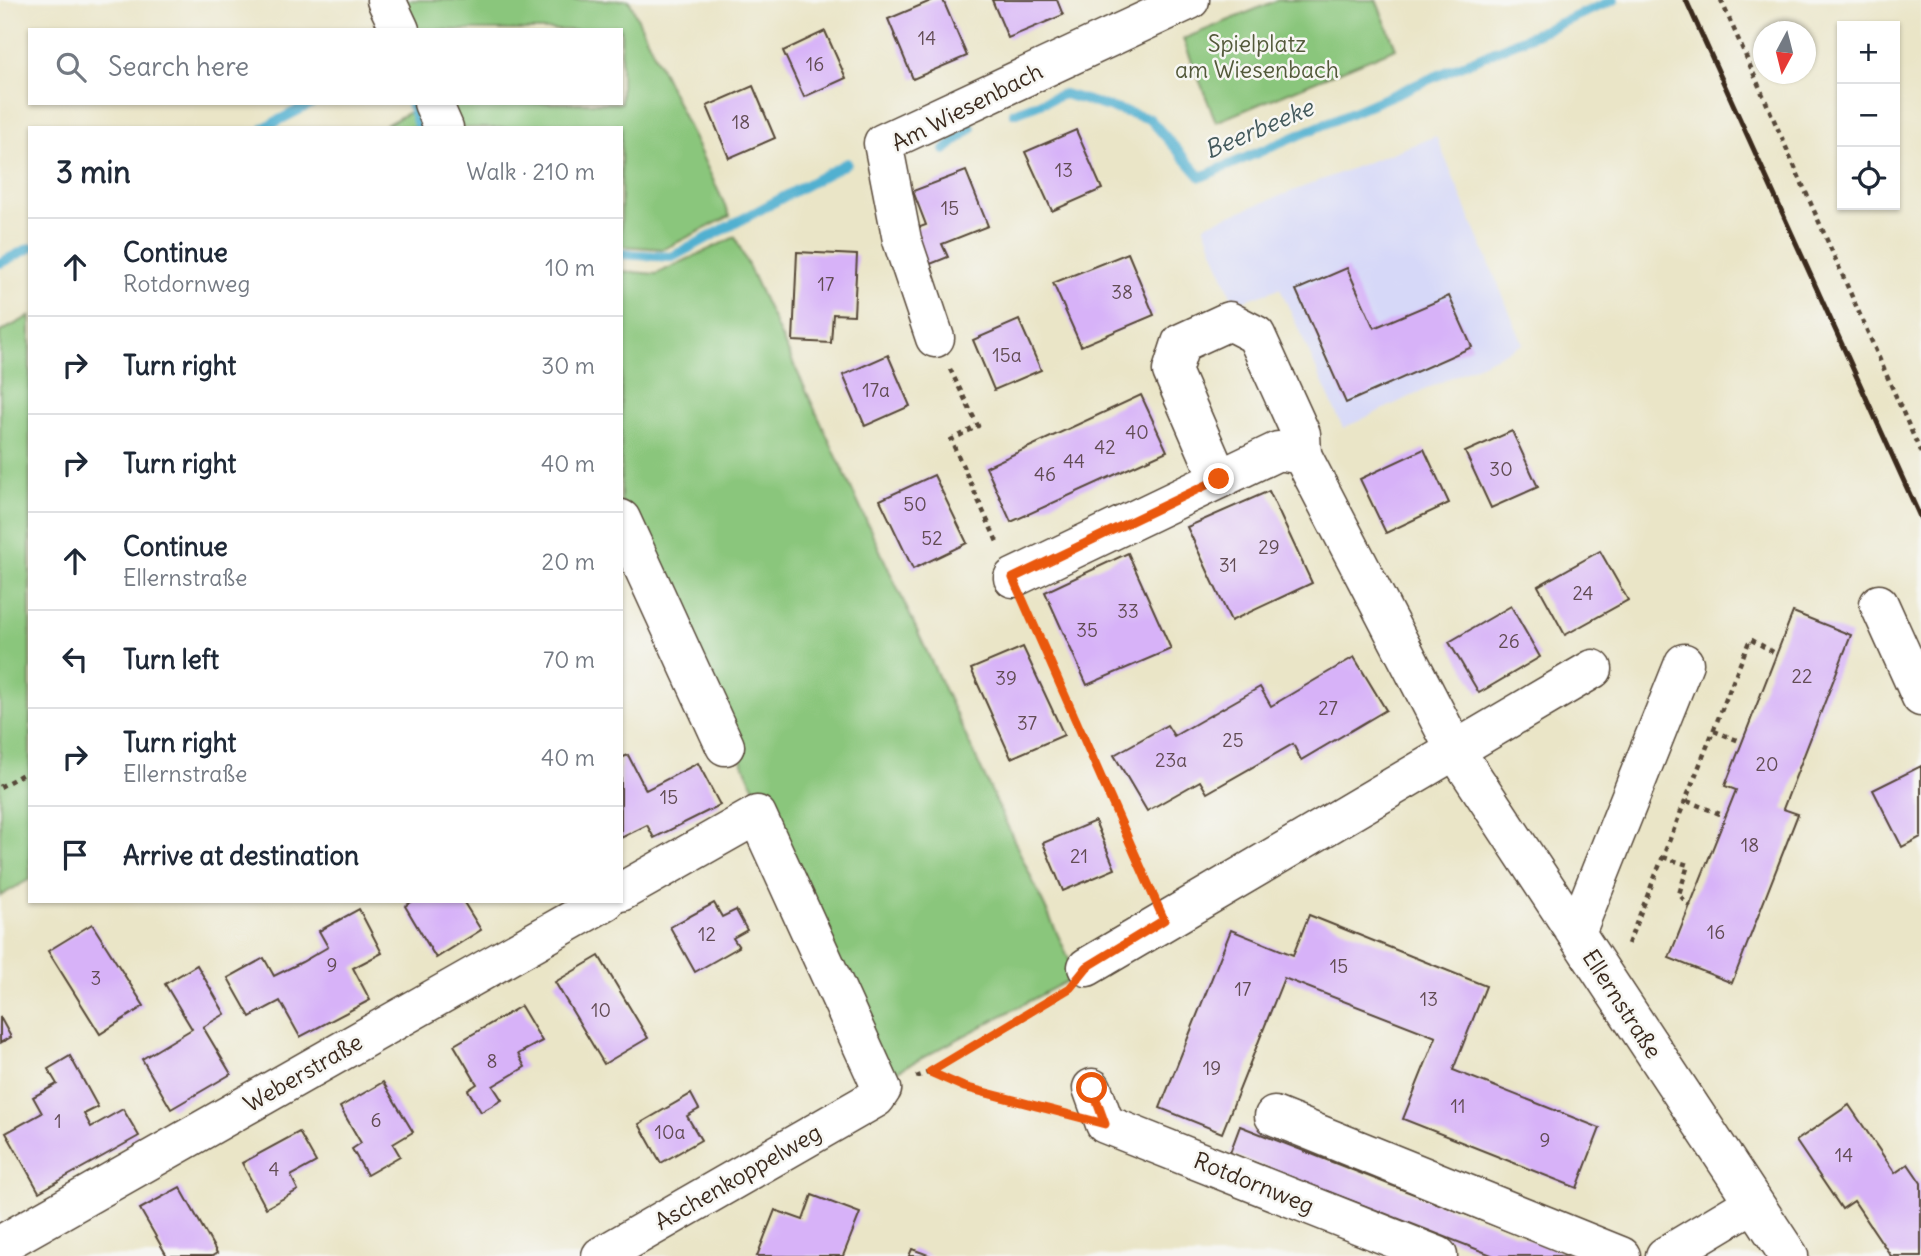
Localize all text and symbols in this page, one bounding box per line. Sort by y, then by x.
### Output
north arrow [1753,21,1816,84]
map controls [1837,21,1900,210]
button: + [1837,21,1900,84]
house number: 14 [918,26,936,50]
search box [28,28,623,105]
park label: Spielplatz am Wiesenbach [1175,29,1339,84]
icon: search [52,48,90,86]
text: Search here [108,50,249,83]
house number: 16 [806,52,824,76]
street label: Am Wiesenbach [886,56,1047,157]
button: − [1837,84,1900,147]
water label: Beerbeeke [1200,91,1320,164]
house number: 18 [732,110,750,134]
button: locate [1837,147,1900,210]
text: 3 min [56,153,131,191]
text: Walk · 210 m [466,157,595,186]
house number: 13 [1055,158,1073,182]
house number: 15 [941,196,959,220]
text: Continue [123,236,228,269]
icon: ahead [56,248,94,286]
text: 10 m [545,253,595,282]
text: Rotdornweg [123,269,250,298]
house number: 17 [818,272,834,296]
house number: 38 [1111,280,1133,304]
house number: 15a [992,343,1022,367]
icon: right [56,346,94,384]
text: Turn right [123,349,236,382]
text: 30 m [541,351,595,380]
house number: 17a [862,378,890,402]
house number: 40 [1125,420,1149,444]
house number: 42 [1094,435,1116,459]
icon: right [56,444,94,482]
text: Turn right [123,447,236,480]
text: 40 m [541,449,595,478]
house number: 44 [1063,449,1085,473]
house number: 30 [1489,457,1513,481]
house number: 46 [1034,462,1056,486]
route end [1203,463,1234,494]
house number: 50 [903,492,927,516]
house number: 52 [921,526,943,550]
text: Continue [123,530,228,563]
house number: 29 [1258,535,1280,559]
icon: ahead [56,542,94,580]
text: 20 m [542,547,595,576]
house number: 31 [1219,553,1237,577]
text: Ellernstraße [123,563,247,592]
house number: 24 [1572,581,1594,605]
house number: 33 [1117,599,1139,623]
house number: 35 [1076,618,1098,642]
house number: 26 [1498,629,1520,653]
icon: left [56,640,94,678]
text: Turn left [123,643,219,676]
text: 70 m [543,645,595,674]
house number: 22 [1792,664,1812,688]
house number: 39 [995,666,1017,690]
house number: 27 [1318,696,1338,720]
house number: 37 [1017,711,1037,735]
text: Turn right [123,726,236,759]
house number: 25 [1222,728,1244,752]
icon: right [56,738,94,776]
text: 40 m [541,743,595,772]
house number: 23a [1155,748,1187,772]
house number: 20 [1756,752,1778,776]
text: Ellernstraße [123,759,247,788]
house number: 15 [660,785,678,809]
house number: 18 [1741,833,1759,857]
icon: arrive [56,836,94,874]
text: Arrive at destination [123,839,359,872]
house number: 21 [1070,844,1088,868]
house number: 16 [1707,920,1725,944]
house number: 12 [698,922,716,946]
street label: Ellernstraße [1576,944,1668,1064]
house number: 9 [327,953,337,977]
house number: 15 [1330,954,1348,978]
house number: 3 [91,966,101,990]
house number: 17 [1235,977,1251,1001]
house number: 13 [1420,987,1438,1011]
house number: 10 [591,998,611,1022]
street label: Weberstraße [238,1027,367,1118]
house number: 8 [487,1049,497,1073]
house number: 19 [1203,1056,1221,1080]
route start [1076,1072,1107,1103]
house number: 11 [1450,1094,1466,1118]
house number: 6 [371,1108,381,1132]
house number: 1 [54,1109,62,1133]
street label: Aschenkoppelweg [649,1117,826,1236]
house number: 10a [655,1120,686,1144]
house number: 9 [1540,1128,1550,1152]
house number: 14 [1835,1143,1853,1167]
street label: Rotdornweg [1190,1145,1319,1220]
house number: 4 [269,1157,280,1181]

